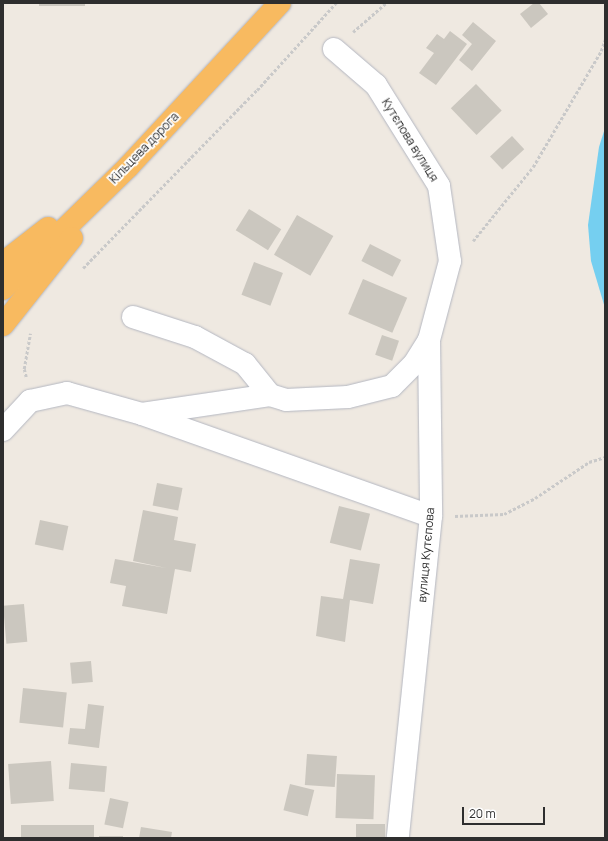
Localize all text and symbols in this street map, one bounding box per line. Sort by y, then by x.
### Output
street label: Кутєпова вулиця [379,96,441,184]
street label: Кільцева дорога [106,109,182,187]
street label: вулиця Кутєпова [415,507,437,603]
scale bar [464,799,547,825]
text: 20 m [469,805,496,822]

